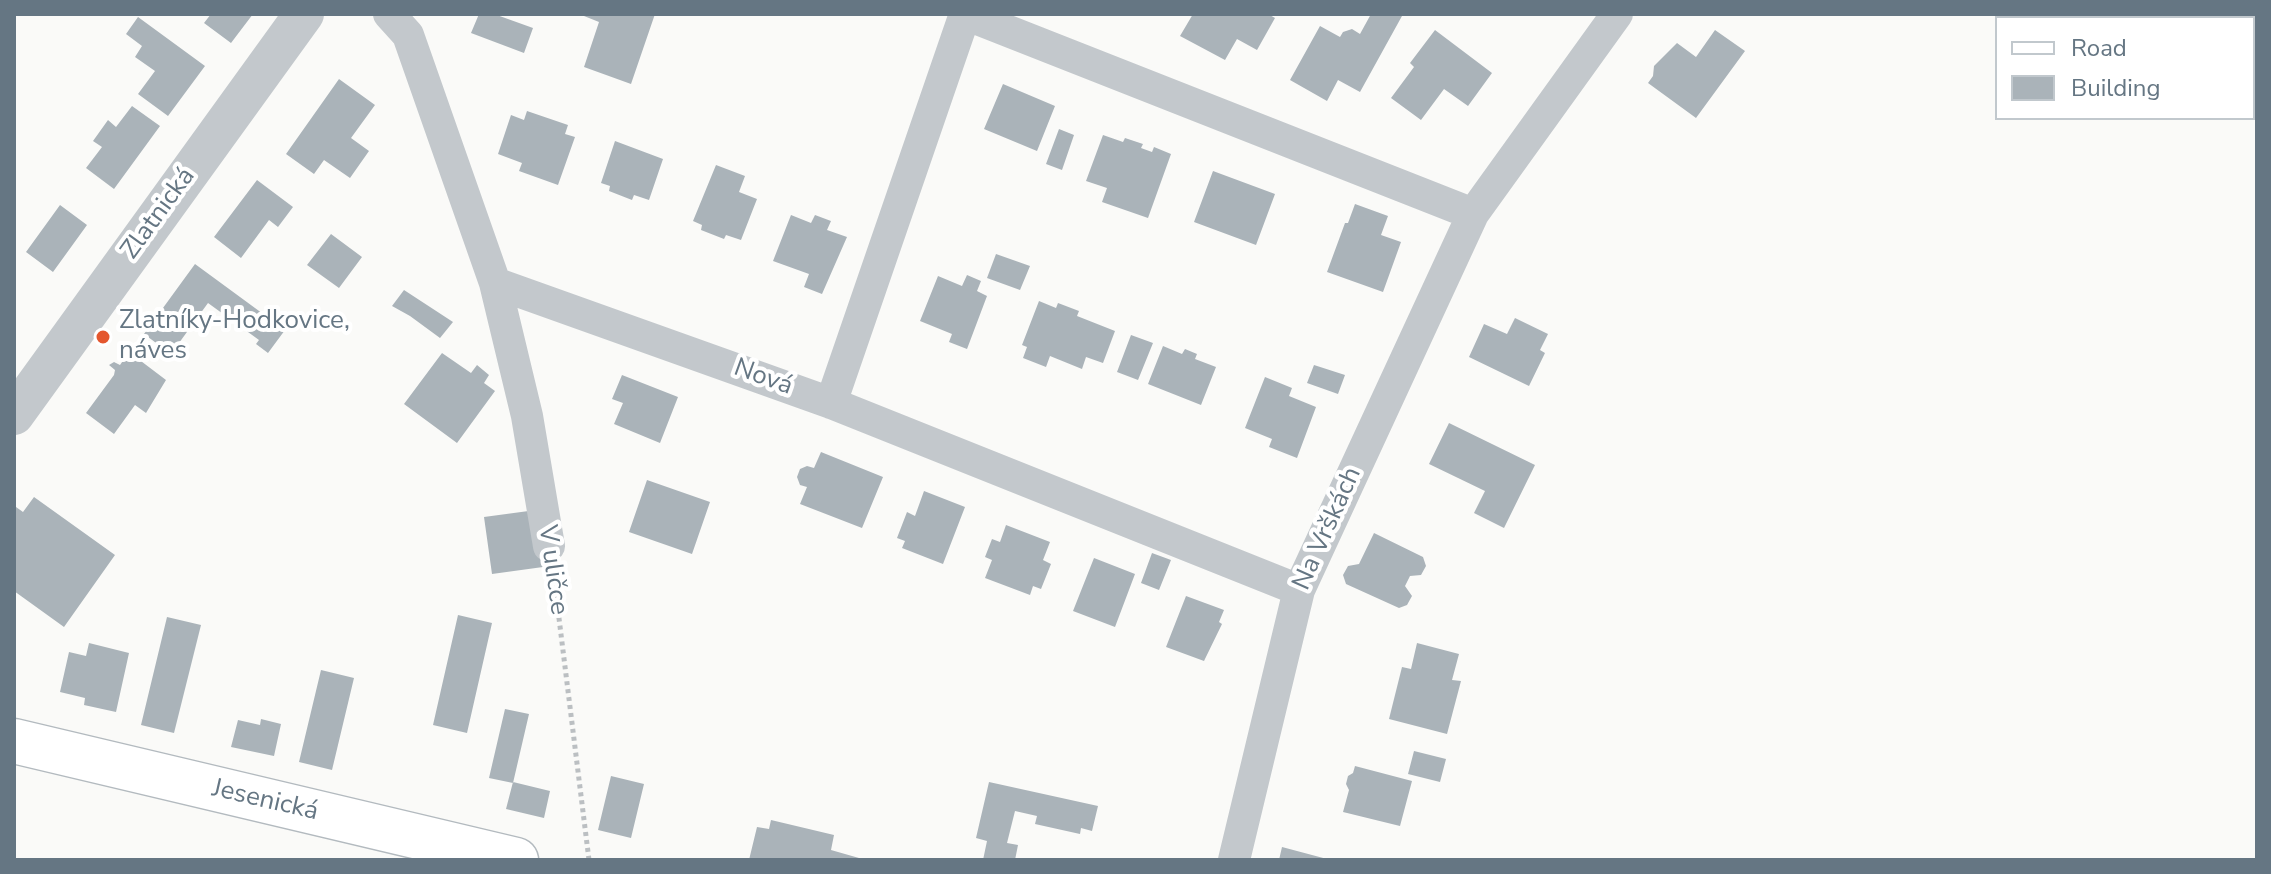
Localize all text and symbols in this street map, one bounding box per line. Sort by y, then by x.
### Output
legend [1995,16,2255,120]
text: Road [2071,32,2127,64]
text: Building [2071,72,2161,104]
street label: Zlatnická [115,162,203,266]
place label: Zlatníky-Hodkovice, náves [119,306,350,368]
marker: Zlatníky-Hodkovice, náves [94,328,112,346]
street label: Nová [729,353,797,403]
street label: Na Vrškách [1287,463,1369,595]
street label: V uličce [530,523,574,617]
street label: Jesenická [209,774,321,828]

